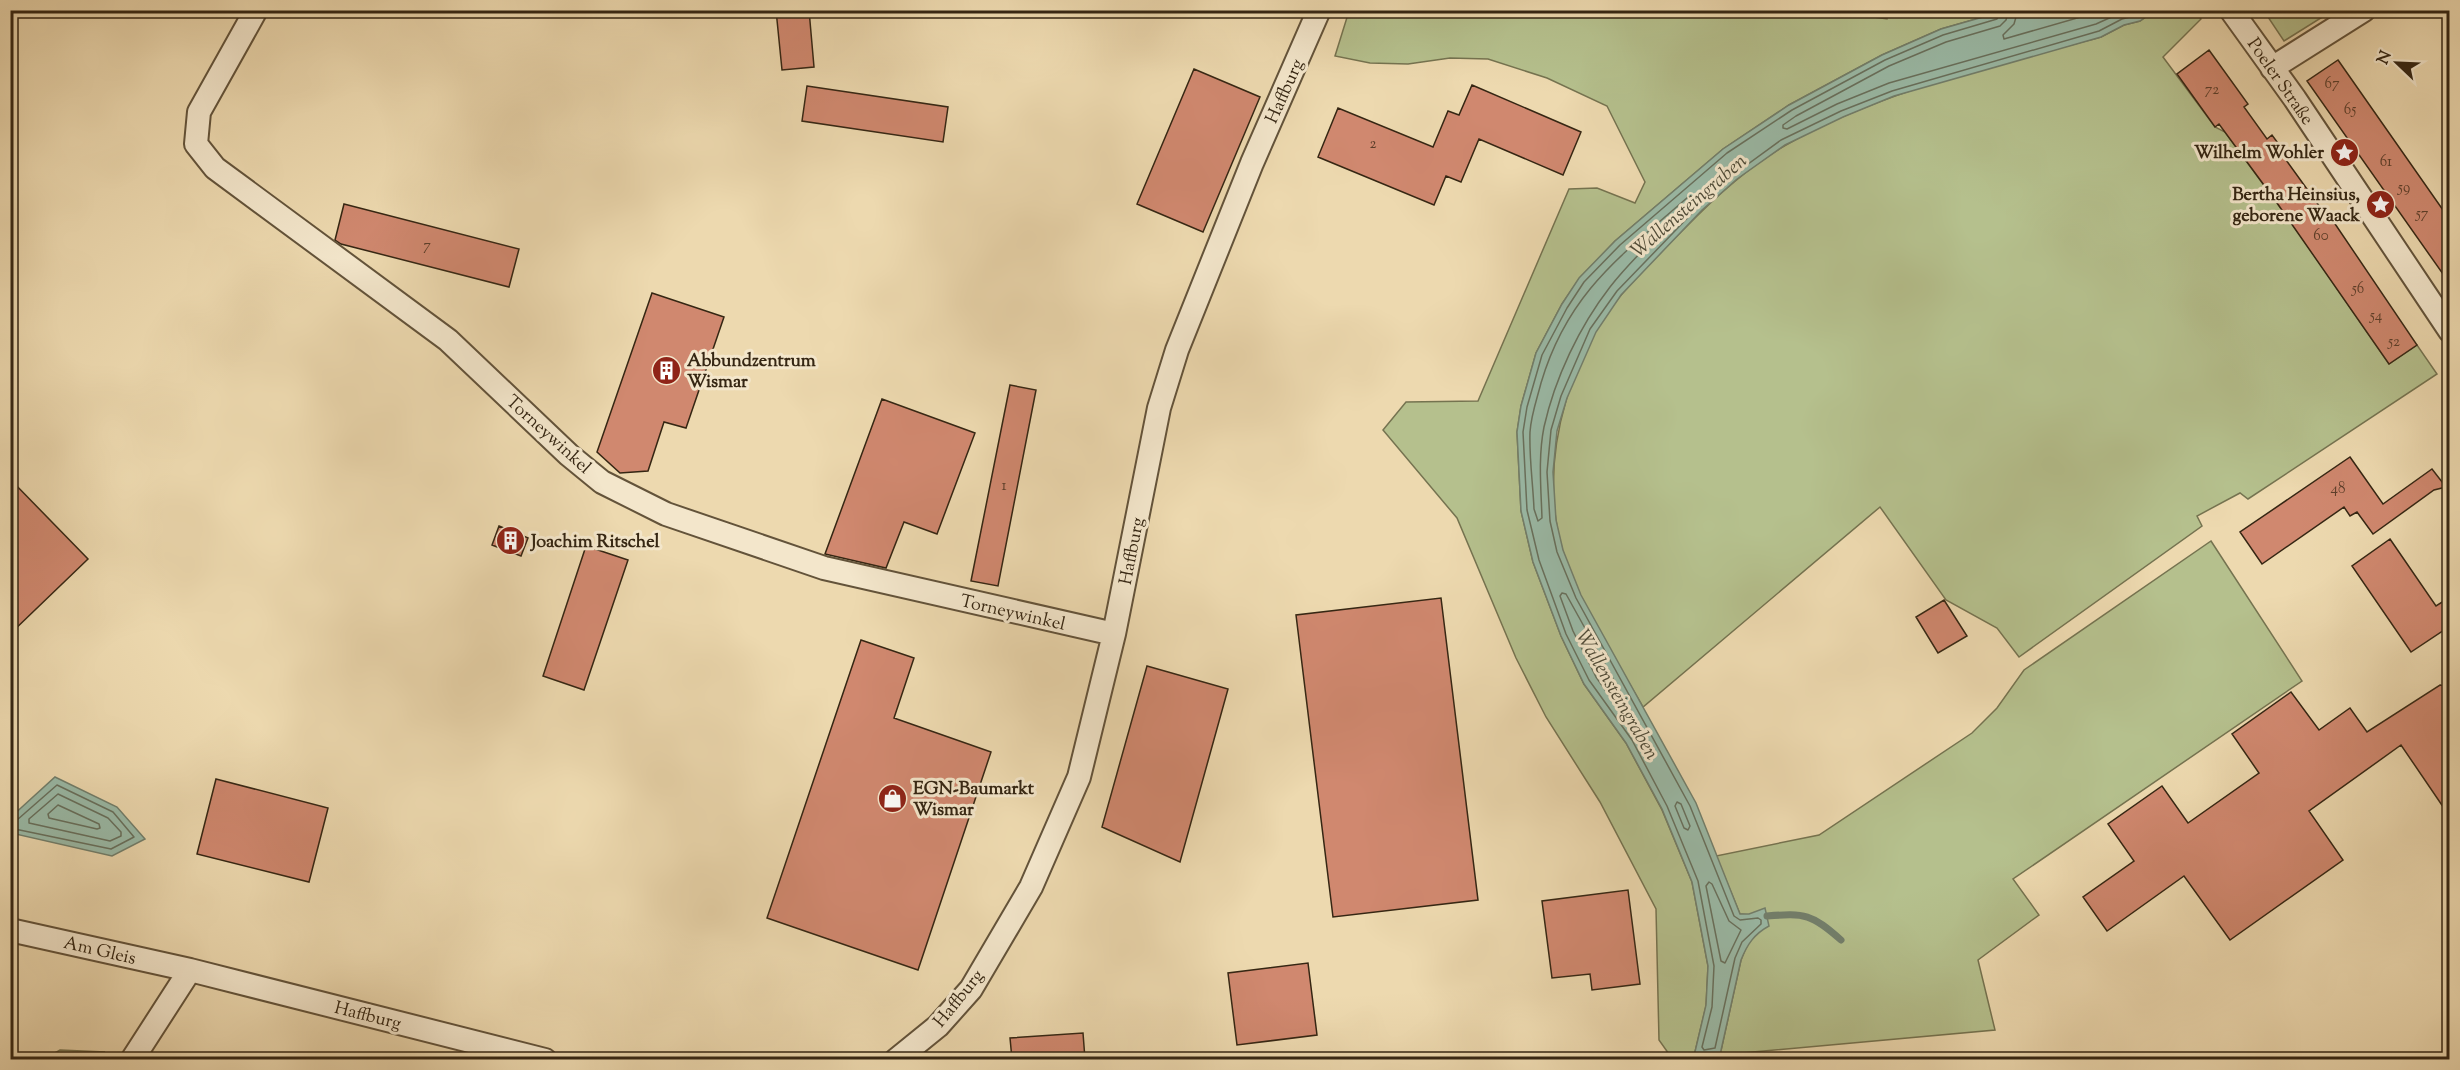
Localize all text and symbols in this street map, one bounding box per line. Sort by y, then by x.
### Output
street label: Poeler Straße [2240,33,2319,131]
north arrow [2367,33,2427,93]
text: N [2372,48,2399,68]
street label: Haffburg [1260,55,1312,128]
house number: 67 [2325,74,2340,95]
house number: 72 [2205,80,2219,101]
house number: 65 [2344,100,2356,121]
house number: 2 [1369,134,1377,155]
place icon: Wilhelm Wohler [2329,136,2361,168]
place label: Wilhelm Wohler [2194,141,2324,167]
water label: Wallensteingraben [1625,148,1755,266]
house number: 61 [2380,152,2392,173]
house number: 59 [2397,178,2410,199]
place label: Bertha Heinsius, geborene Waack [2232,183,2360,230]
place icon: Bertha Heinsius, geborene Waack [2365,188,2397,220]
house number: 57 [2415,204,2429,225]
house number: 60 [2313,226,2329,247]
house number: 7 [423,236,431,257]
house number: 56 [2351,279,2364,300]
house number: 54 [2369,306,2383,327]
house number: 52 [2387,332,2400,353]
place label: Abbundzentrum Wismar [687,349,816,396]
building icon: Abbundzentrum Wismar [650,354,682,386]
street label: Torneywinkel [499,390,596,481]
house number: 1 [1001,476,1007,497]
house number: 48 [2330,479,2346,500]
street label: Haffburg [1114,515,1152,587]
building icon: Joachim Ritschel [494,525,526,557]
place label: Joachim Ritschel [529,530,660,556]
street label: Torneywinkel [957,589,1068,639]
water label: Wallensteingraben [1567,625,1665,766]
place label: EGN-Baumarkt Wismar [913,777,1035,824]
shop icon: EGN-Baumarkt Wismar [876,782,908,814]
street label: Am Gleis [61,931,138,973]
street label: Haffburg [928,964,991,1034]
street label: Haffburg [331,996,404,1038]

